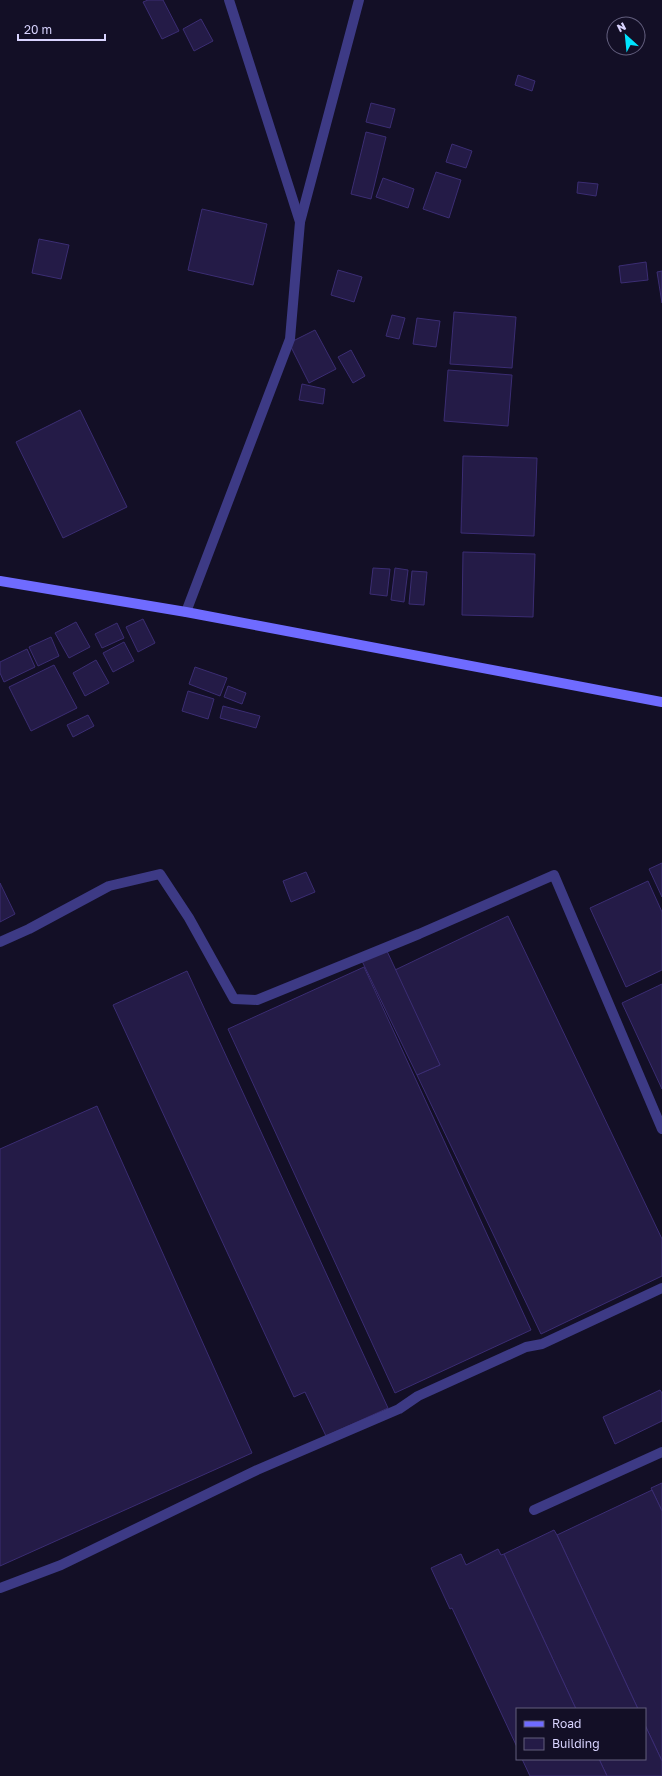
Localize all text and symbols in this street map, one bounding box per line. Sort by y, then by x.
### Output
scale bar [18,16,105,42]
north arrow [606,16,646,56]
text: N [615,19,628,34]
text: 20 m [24,22,52,37]
legend [516,1708,646,1760]
text: Road [552,1716,581,1731]
text: Building [552,1736,600,1751]

